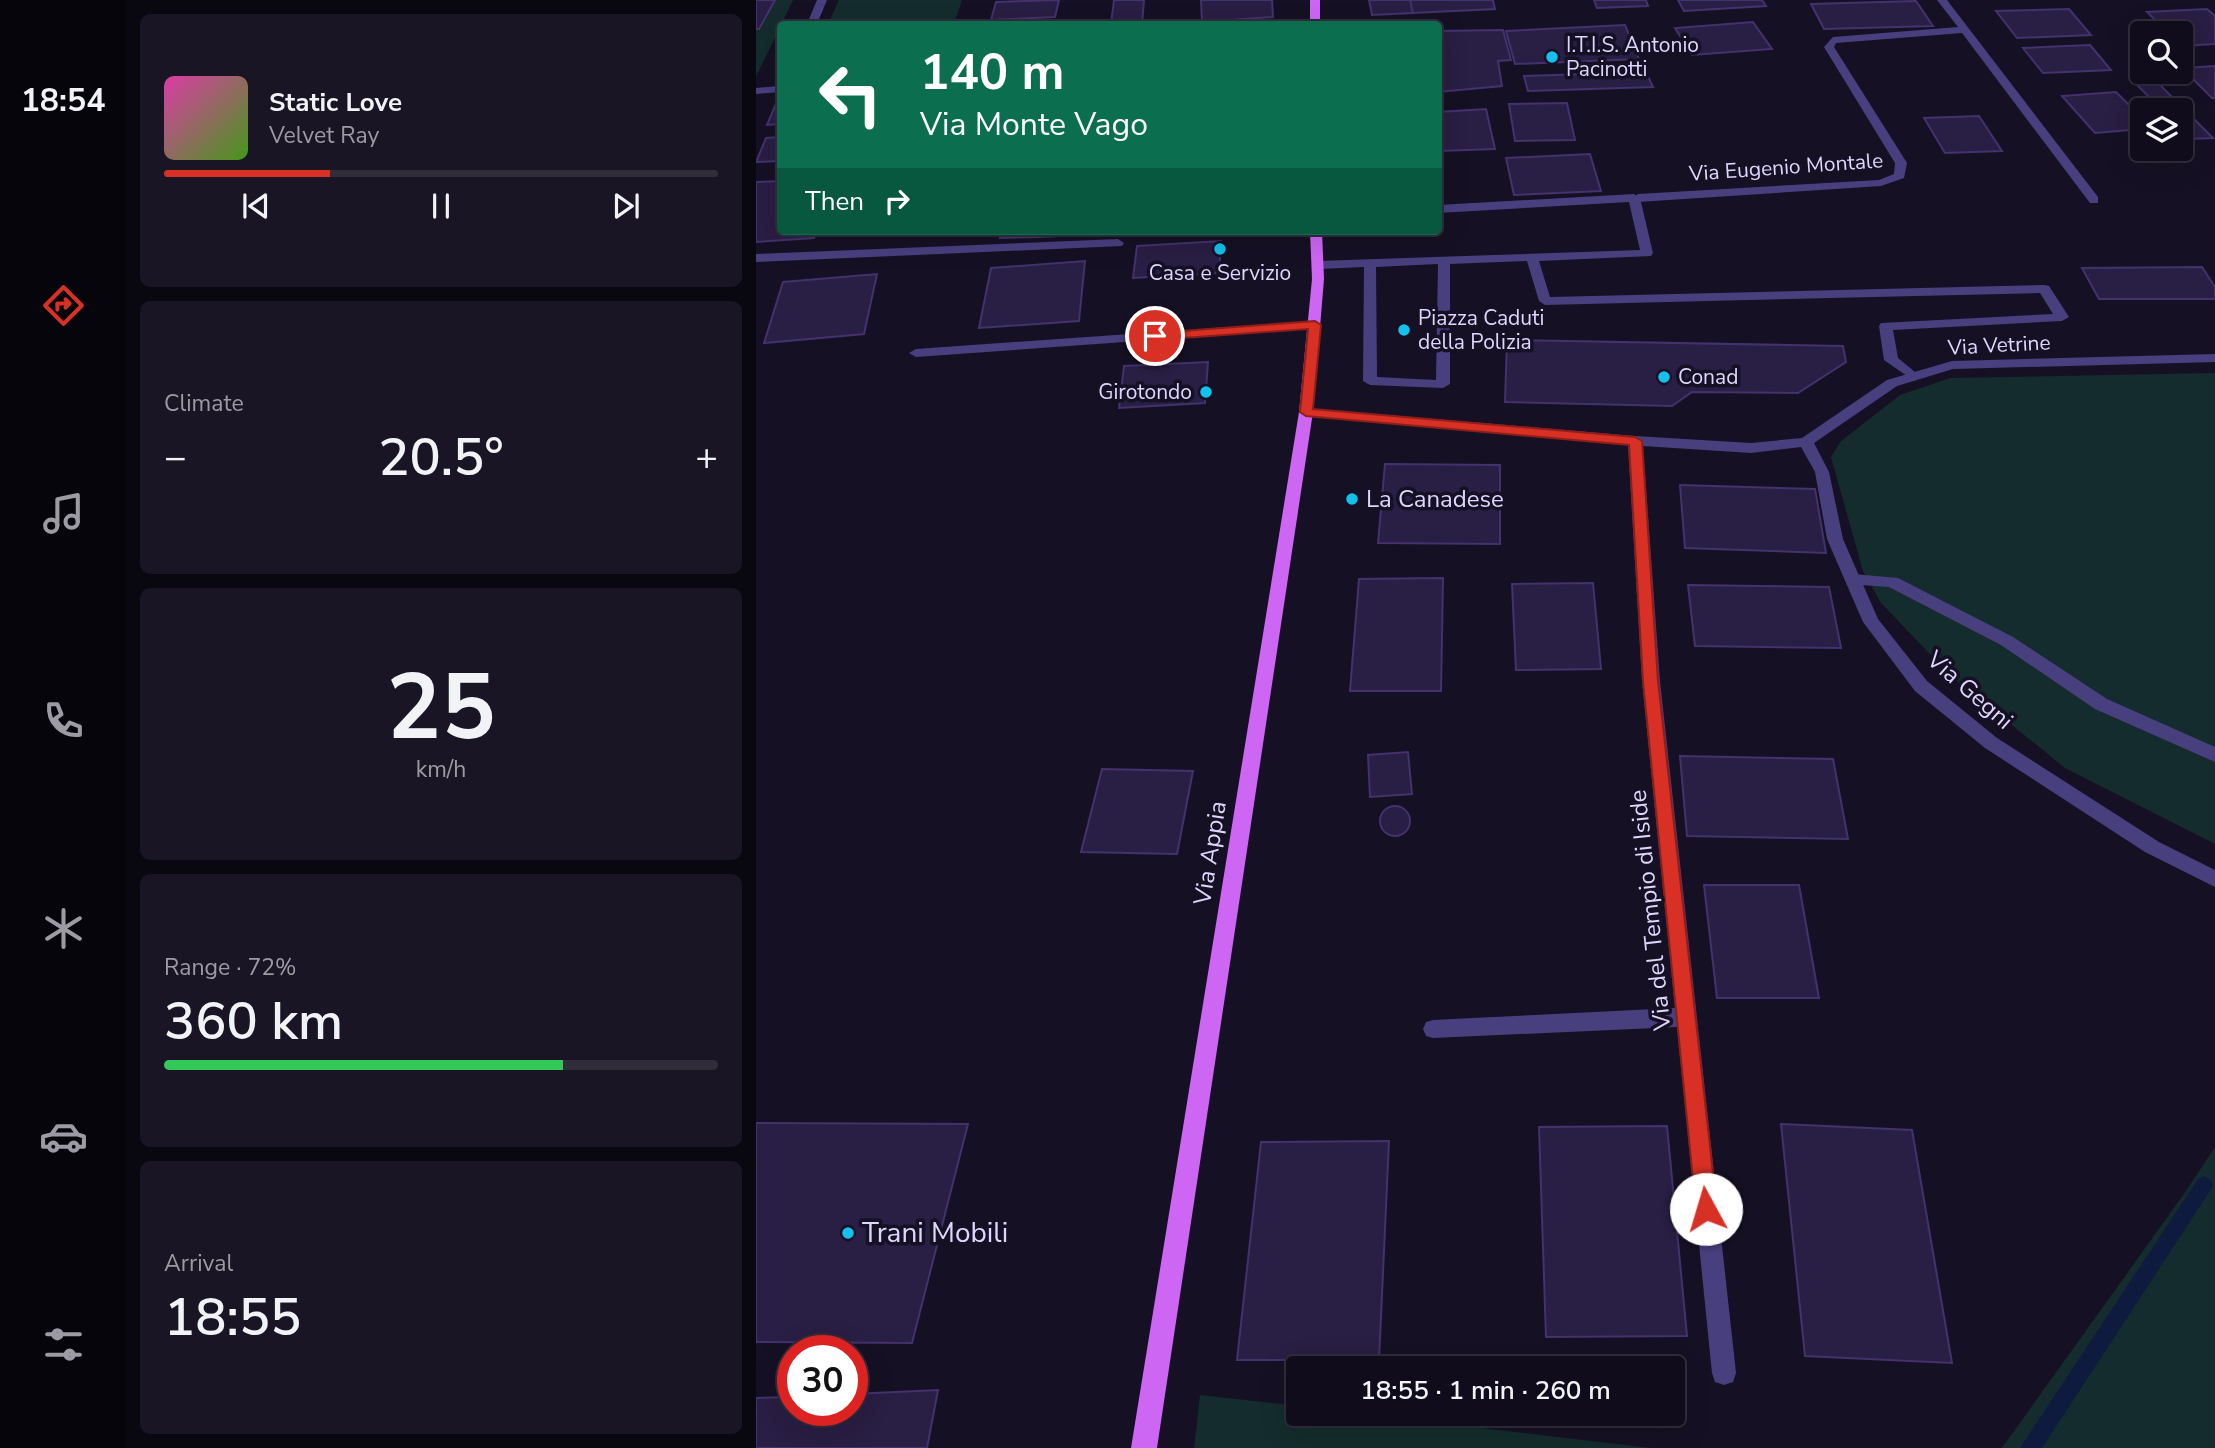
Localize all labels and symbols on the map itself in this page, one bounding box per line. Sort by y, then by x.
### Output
place label: I.T.I.S. Antonio Pacinotti [1566,31,1699,83]
marker: I.T.I.S. Antonio Pacinotti [1544,49,1560,65]
street label: Via Eugenio Montale [1687,146,1884,188]
marker: Casa e Servizio [1212,241,1228,257]
place label: Casa e Servizio [1149,259,1291,287]
place label: Piazza Caduti della Polizia [1418,304,1544,356]
pin [1125,306,1185,366]
marker: Piazza Caduti della Polizia [1396,322,1412,338]
street label: Via Vetrine [1946,328,2051,362]
place label: Conad [1678,363,1738,391]
marker: Conad [1656,369,1672,385]
place label: Girotondo [1098,378,1192,406]
marker: Girotondo [1198,384,1214,400]
place label: La Canadese [1366,483,1504,515]
marker: La Canadese [1344,491,1360,507]
street label: Via Gegni [1919,643,2020,736]
street label: Via del Tempio di Iside [1621,788,1679,1033]
street label: Via Appia [1186,799,1234,908]
position arrow [1669,1172,1743,1246]
place label: Trani Mobili [862,1214,1008,1252]
marker: Trani Mobili [840,1225,856,1241]
speed limit sign: 30 [777,1335,868,1426]

